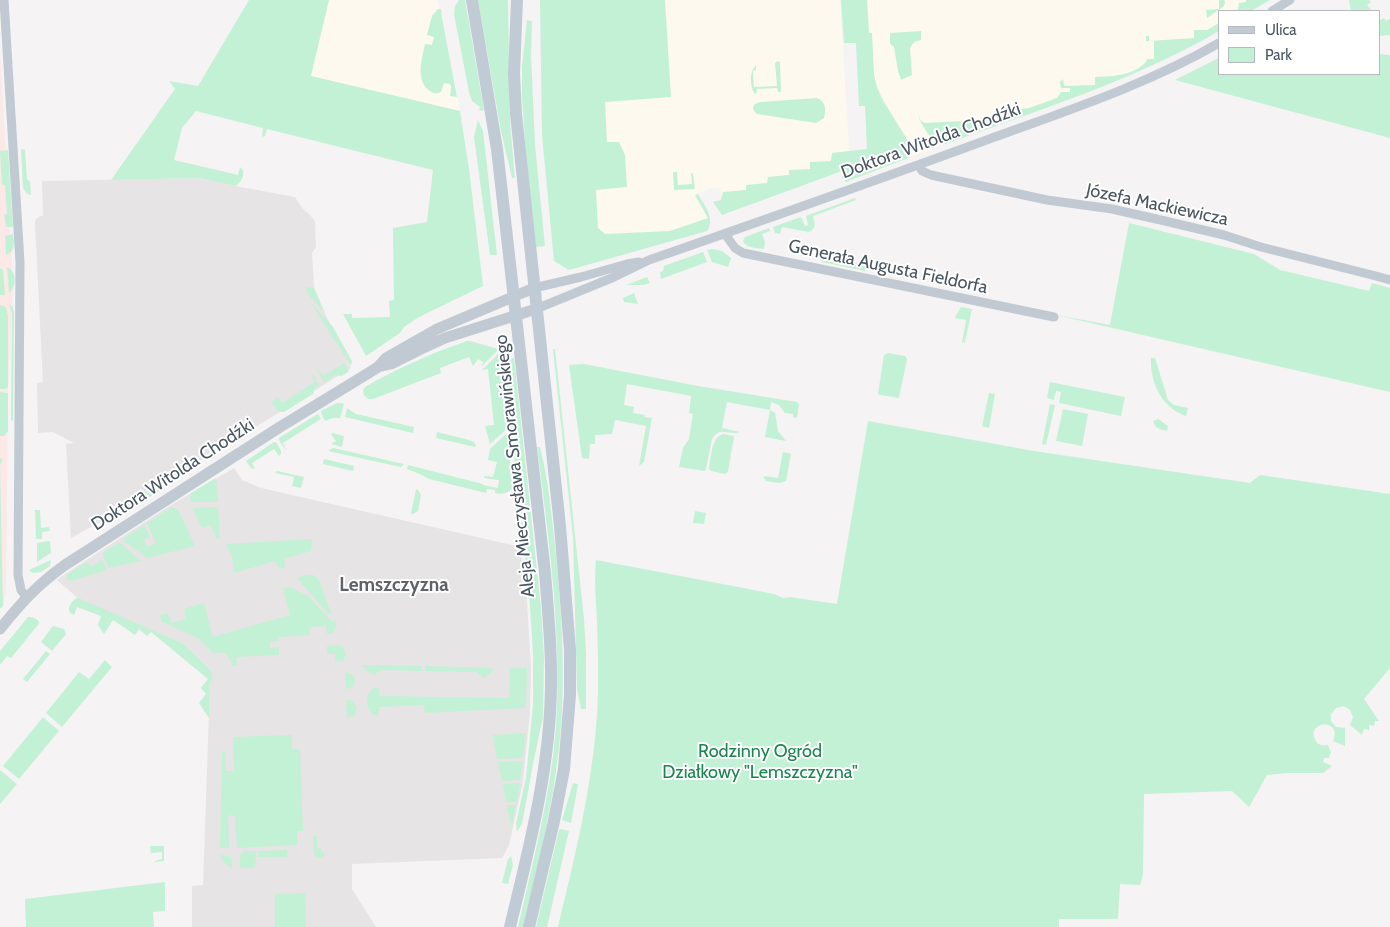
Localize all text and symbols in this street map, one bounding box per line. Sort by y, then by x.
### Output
legend [1218,10,1380,75]
text: Ulica [1265,21,1296,39]
text: Park [1265,46,1292,64]
street label: Doktora Witolda Chodźki [838,98,1024,184]
street label: Józefa Mackiewicza [1084,179,1230,231]
street label: Generała Augusta Fieldorfa [786,235,990,299]
street label: Aleja Mieczysława Smorawińskiego [490,334,540,598]
street label: Doktora Witolda Chodźki [88,414,258,536]
district label: Lemszczyzna [339,574,449,596]
park label: Rodzinny Ogród Działkowy "Lemszczyzna" [662,741,858,784]

